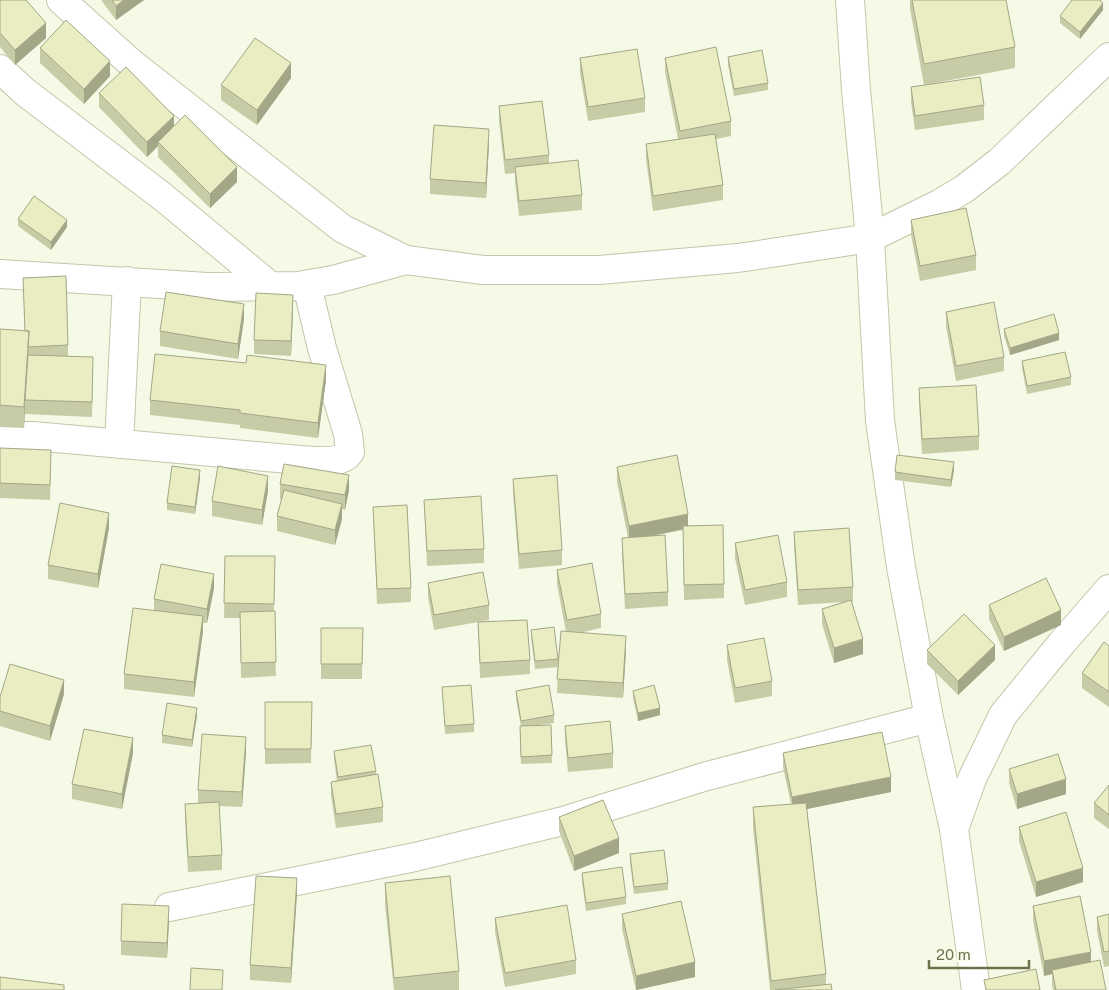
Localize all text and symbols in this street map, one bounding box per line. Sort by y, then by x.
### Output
scale bar [929,938,1029,970]
text: 20 m [936,946,971,963]

